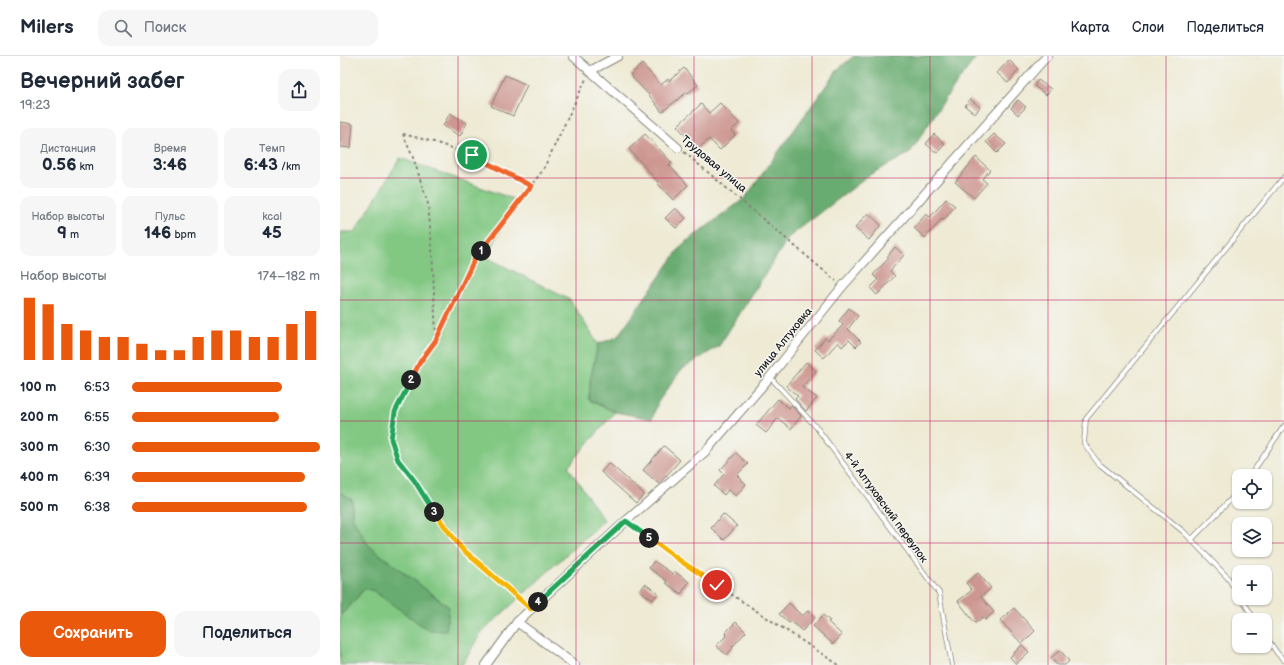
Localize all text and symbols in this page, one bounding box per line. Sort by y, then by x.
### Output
search box [98,10,378,46]
text: Milers [20,16,74,39]
icon: search [112,17,134,39]
text: Поиск [144,18,186,37]
text: Карта [1070,19,1110,36]
text: Слои [1132,19,1164,36]
text: Поделиться [1186,19,1264,36]
text: Вечерний забег [20,68,184,95]
button: share [278,69,320,111]
text: 19:23 [20,97,51,113]
street label: Трудовая улица [678,133,750,196]
pin [455,138,489,172]
text: Дистанция [40,142,96,155]
text: Время [154,142,186,155]
text: Темп [259,142,285,155]
icon: arrive [461,144,483,166]
text: 0.56 [42,155,76,175]
text: 3:46 [153,155,187,175]
text: 6:43 [244,155,278,175]
text: km [76,160,94,173]
text: /km [278,160,300,173]
text: Набор высоты [31,210,105,223]
text: Пульс [155,210,185,223]
text: kcal [262,210,282,223]
text: 9 [57,223,67,243]
text: 146 [144,223,171,243]
text: 45 [262,223,282,243]
text: m [67,228,79,241]
text: bpm [171,228,196,241]
pin: 1 [471,241,491,261]
text: 1 [479,244,483,257]
text: Набор высоты [20,268,107,284]
text: 174–182 m [258,268,320,284]
street label: улица Алтуховка [751,304,815,379]
pin: 2 [401,370,421,390]
text: 2 [408,373,414,386]
text: 100 m [20,379,56,395]
text: 6:53 [84,379,110,395]
text: 200 m [20,409,58,425]
text: 6:55 [84,409,109,425]
text: 300 m [20,439,58,455]
text: 6:30 [84,439,110,455]
street label: 4-й Алтуховский переулок [841,449,931,565]
text: 400 m [20,469,58,485]
text: 6:39 [84,469,110,485]
map controls [1232,469,1272,653]
button: locate [1232,469,1272,509]
text: 500 m [20,499,58,515]
text: 6:38 [84,499,110,515]
pin: 3 [424,502,444,522]
text: 3 [431,505,437,518]
button: layers [1232,517,1272,557]
pin: 5 [639,528,659,548]
text: 5 [646,531,652,544]
button: + [1232,565,1272,605]
pin [700,568,734,602]
icon: check [706,574,728,596]
pin: 4 [528,592,548,612]
text: 4 [535,595,541,608]
button: Сохранить [20,611,166,657]
button: Поделиться [174,611,320,657]
button: − [1232,613,1272,653]

